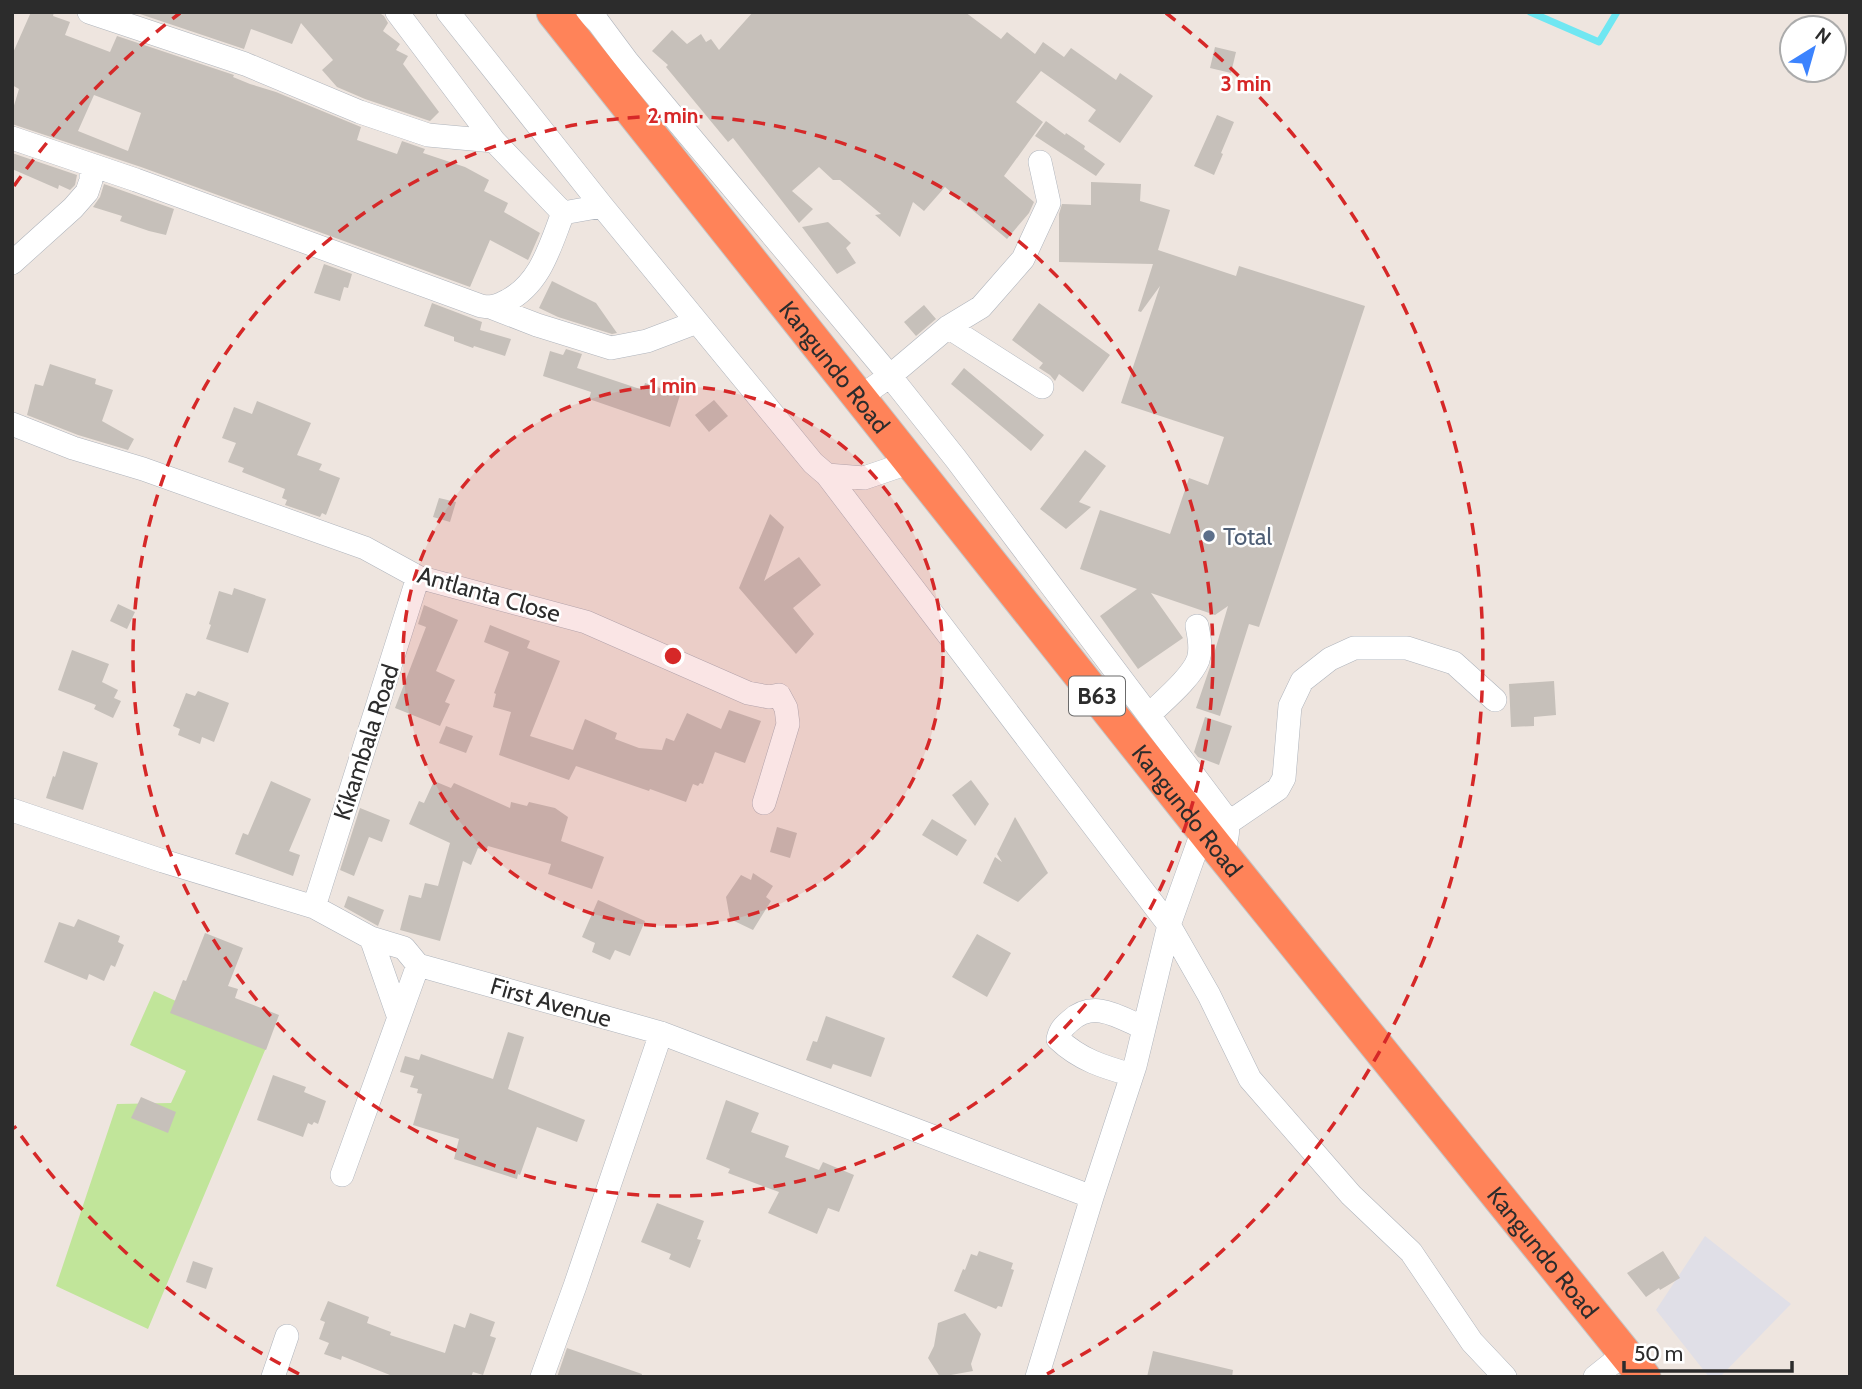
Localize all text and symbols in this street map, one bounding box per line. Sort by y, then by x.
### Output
north arrow [1778,14,1848,84]
text: N [1811,23,1835,49]
text: 3 min [1221,71,1271,96]
text: 2 min [648,103,698,128]
street label: Kangundo Road [774,295,896,439]
text: 1 min [649,373,697,398]
place label: Total [1223,522,1273,551]
marker: Total [1201,528,1217,544]
street label: Antlanta Close [414,560,564,628]
centre of rings [661,644,685,668]
street label: Kikambala Road [327,661,405,823]
road number: B63 [1069,676,1125,716]
street label: Kangundo Road [1126,739,1249,882]
street label: First Avenue [487,971,615,1033]
street label: Kangundo Road [1482,1181,1605,1324]
scale bar [1624,1330,1792,1374]
text: 50 m [1634,1341,1683,1366]

